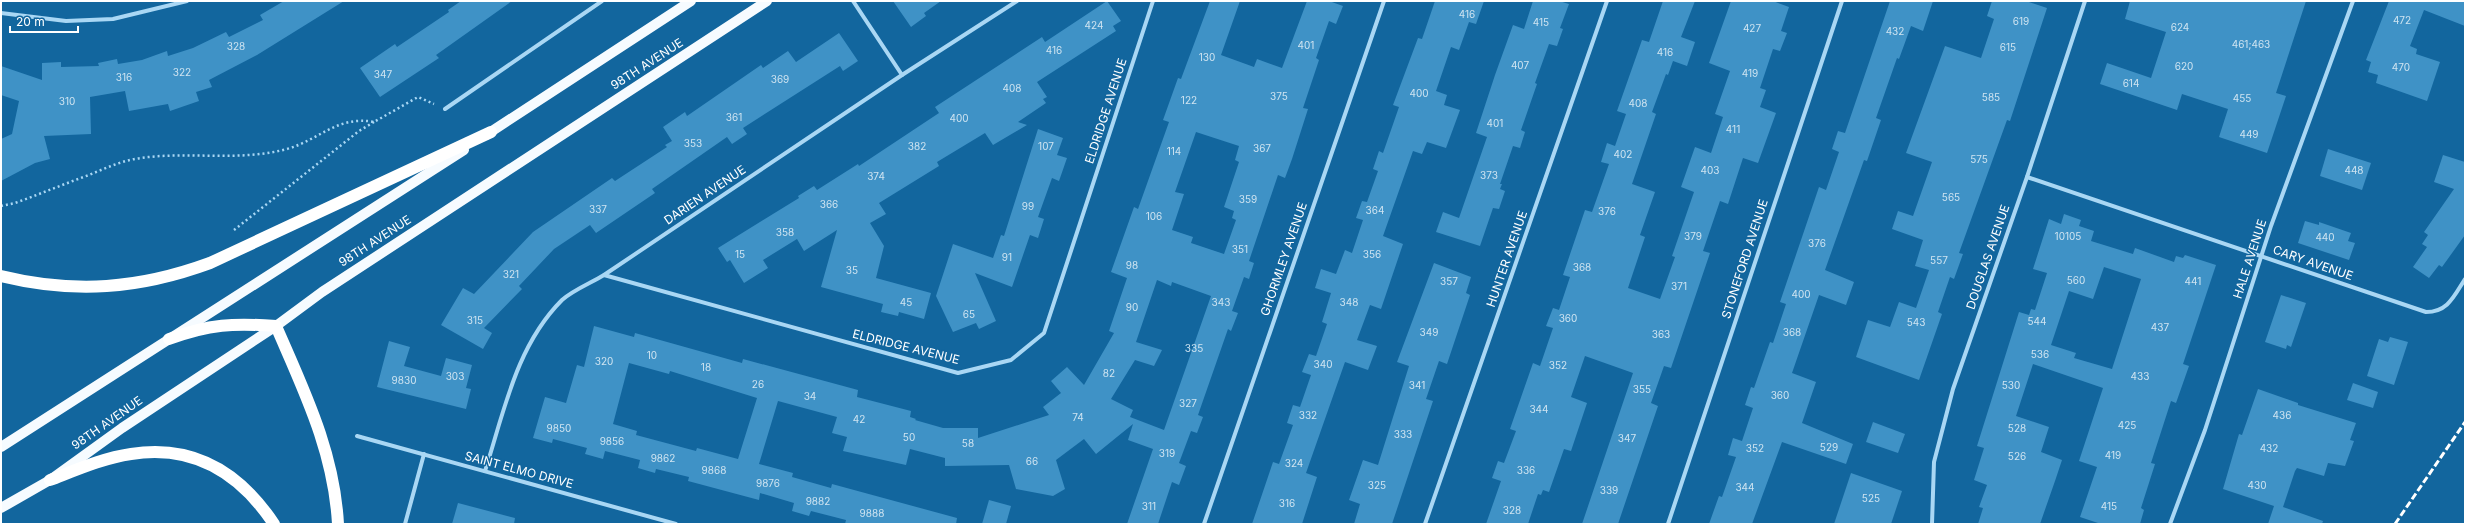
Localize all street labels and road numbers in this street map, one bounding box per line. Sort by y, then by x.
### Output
street label: 98TH AVENUE [608,35,686,92]
street label: ELDRIDGE AVENUE [1081,56,1130,165]
street label: DARIEN AVENUE [661,162,748,227]
street label: STONEFORD AVENUE [1718,197,1771,320]
street label: GHORMLEY AVENUE [1257,200,1310,318]
street label: DOUGLAS AVENUE [1963,202,2013,311]
street label: HUNTER AVENUE [1483,209,1530,309]
street label: 98TH AVENUE [336,212,414,269]
street label: HALE AVENUE [2230,217,2269,300]
street label: CARY AVENUE [2271,242,2355,283]
street label: ELDRIDGE AVENUE [851,326,961,367]
street label: 98TH AVENUE [68,393,145,453]
street label: SAINT ELMO DRIVE [463,448,575,491]

